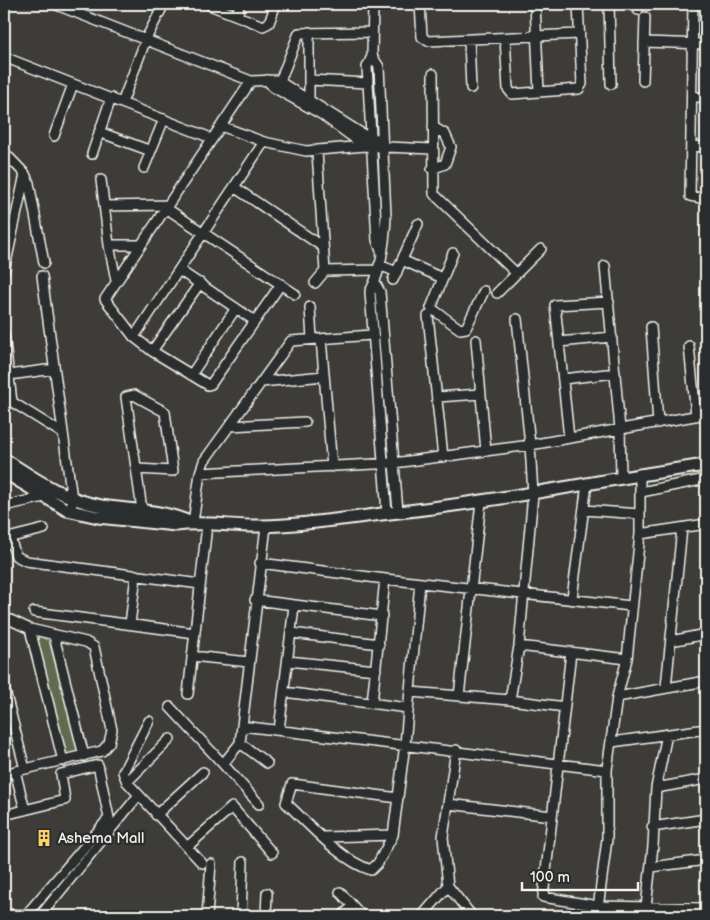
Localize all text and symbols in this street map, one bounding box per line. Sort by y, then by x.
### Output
building icon: Ashema Mall [34,828,54,848]
place label: Ashema Mall [58,829,144,848]
scale bar [522,860,639,892]
text: 100 m [530,868,570,887]

